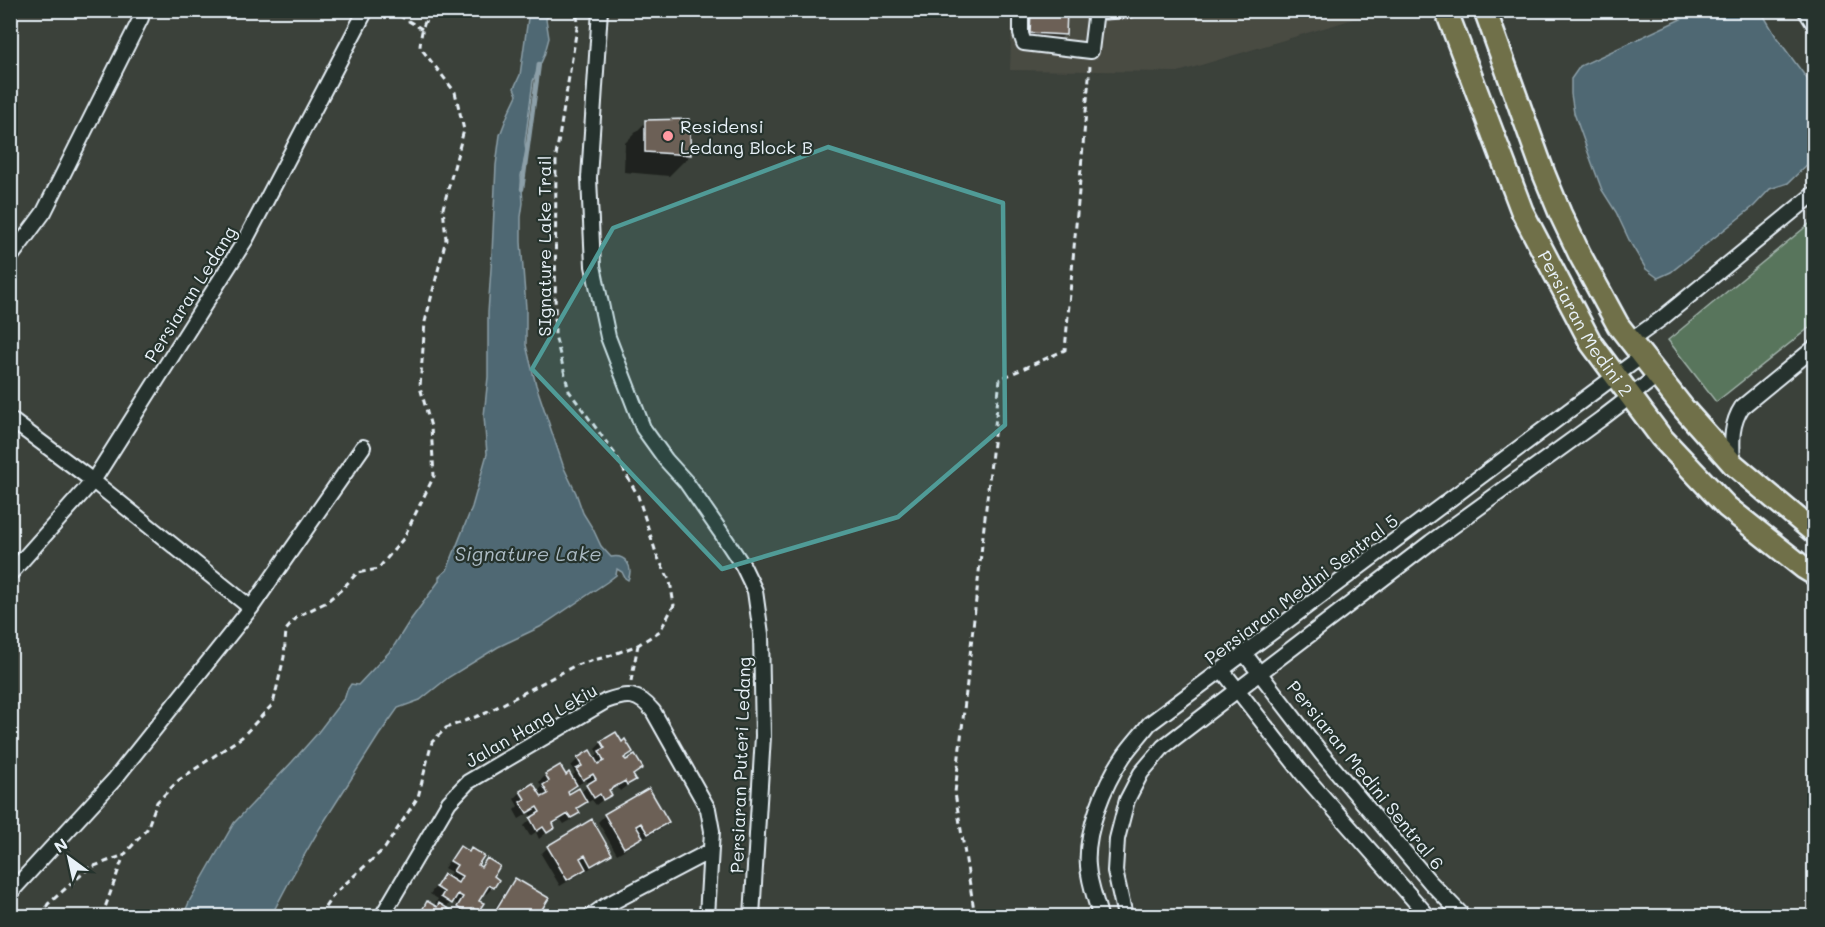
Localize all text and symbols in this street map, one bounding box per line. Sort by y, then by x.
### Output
place label: Residensi Ledang Block B [680,114,813,159]
marker: Residensi Ledang Block B [661,129,675,143]
street label: SIgnature Lake Trail [532,156,556,336]
street label: Persiaran Ledang [138,221,242,367]
street label: Persiaran Medini 2 [1533,246,1638,401]
street label: Persiaran Medini Sentral 5 [1199,508,1403,670]
water label: Signature Lake [454,540,602,566]
street label: Persiaran Puteri Ledang [724,656,756,874]
street label: Persiaran Medini Sentral 6 [1282,675,1450,875]
street label: Jalan Hang Lekiu [461,678,601,772]
north arrow [39,828,99,888]
text: N [50,833,71,857]

